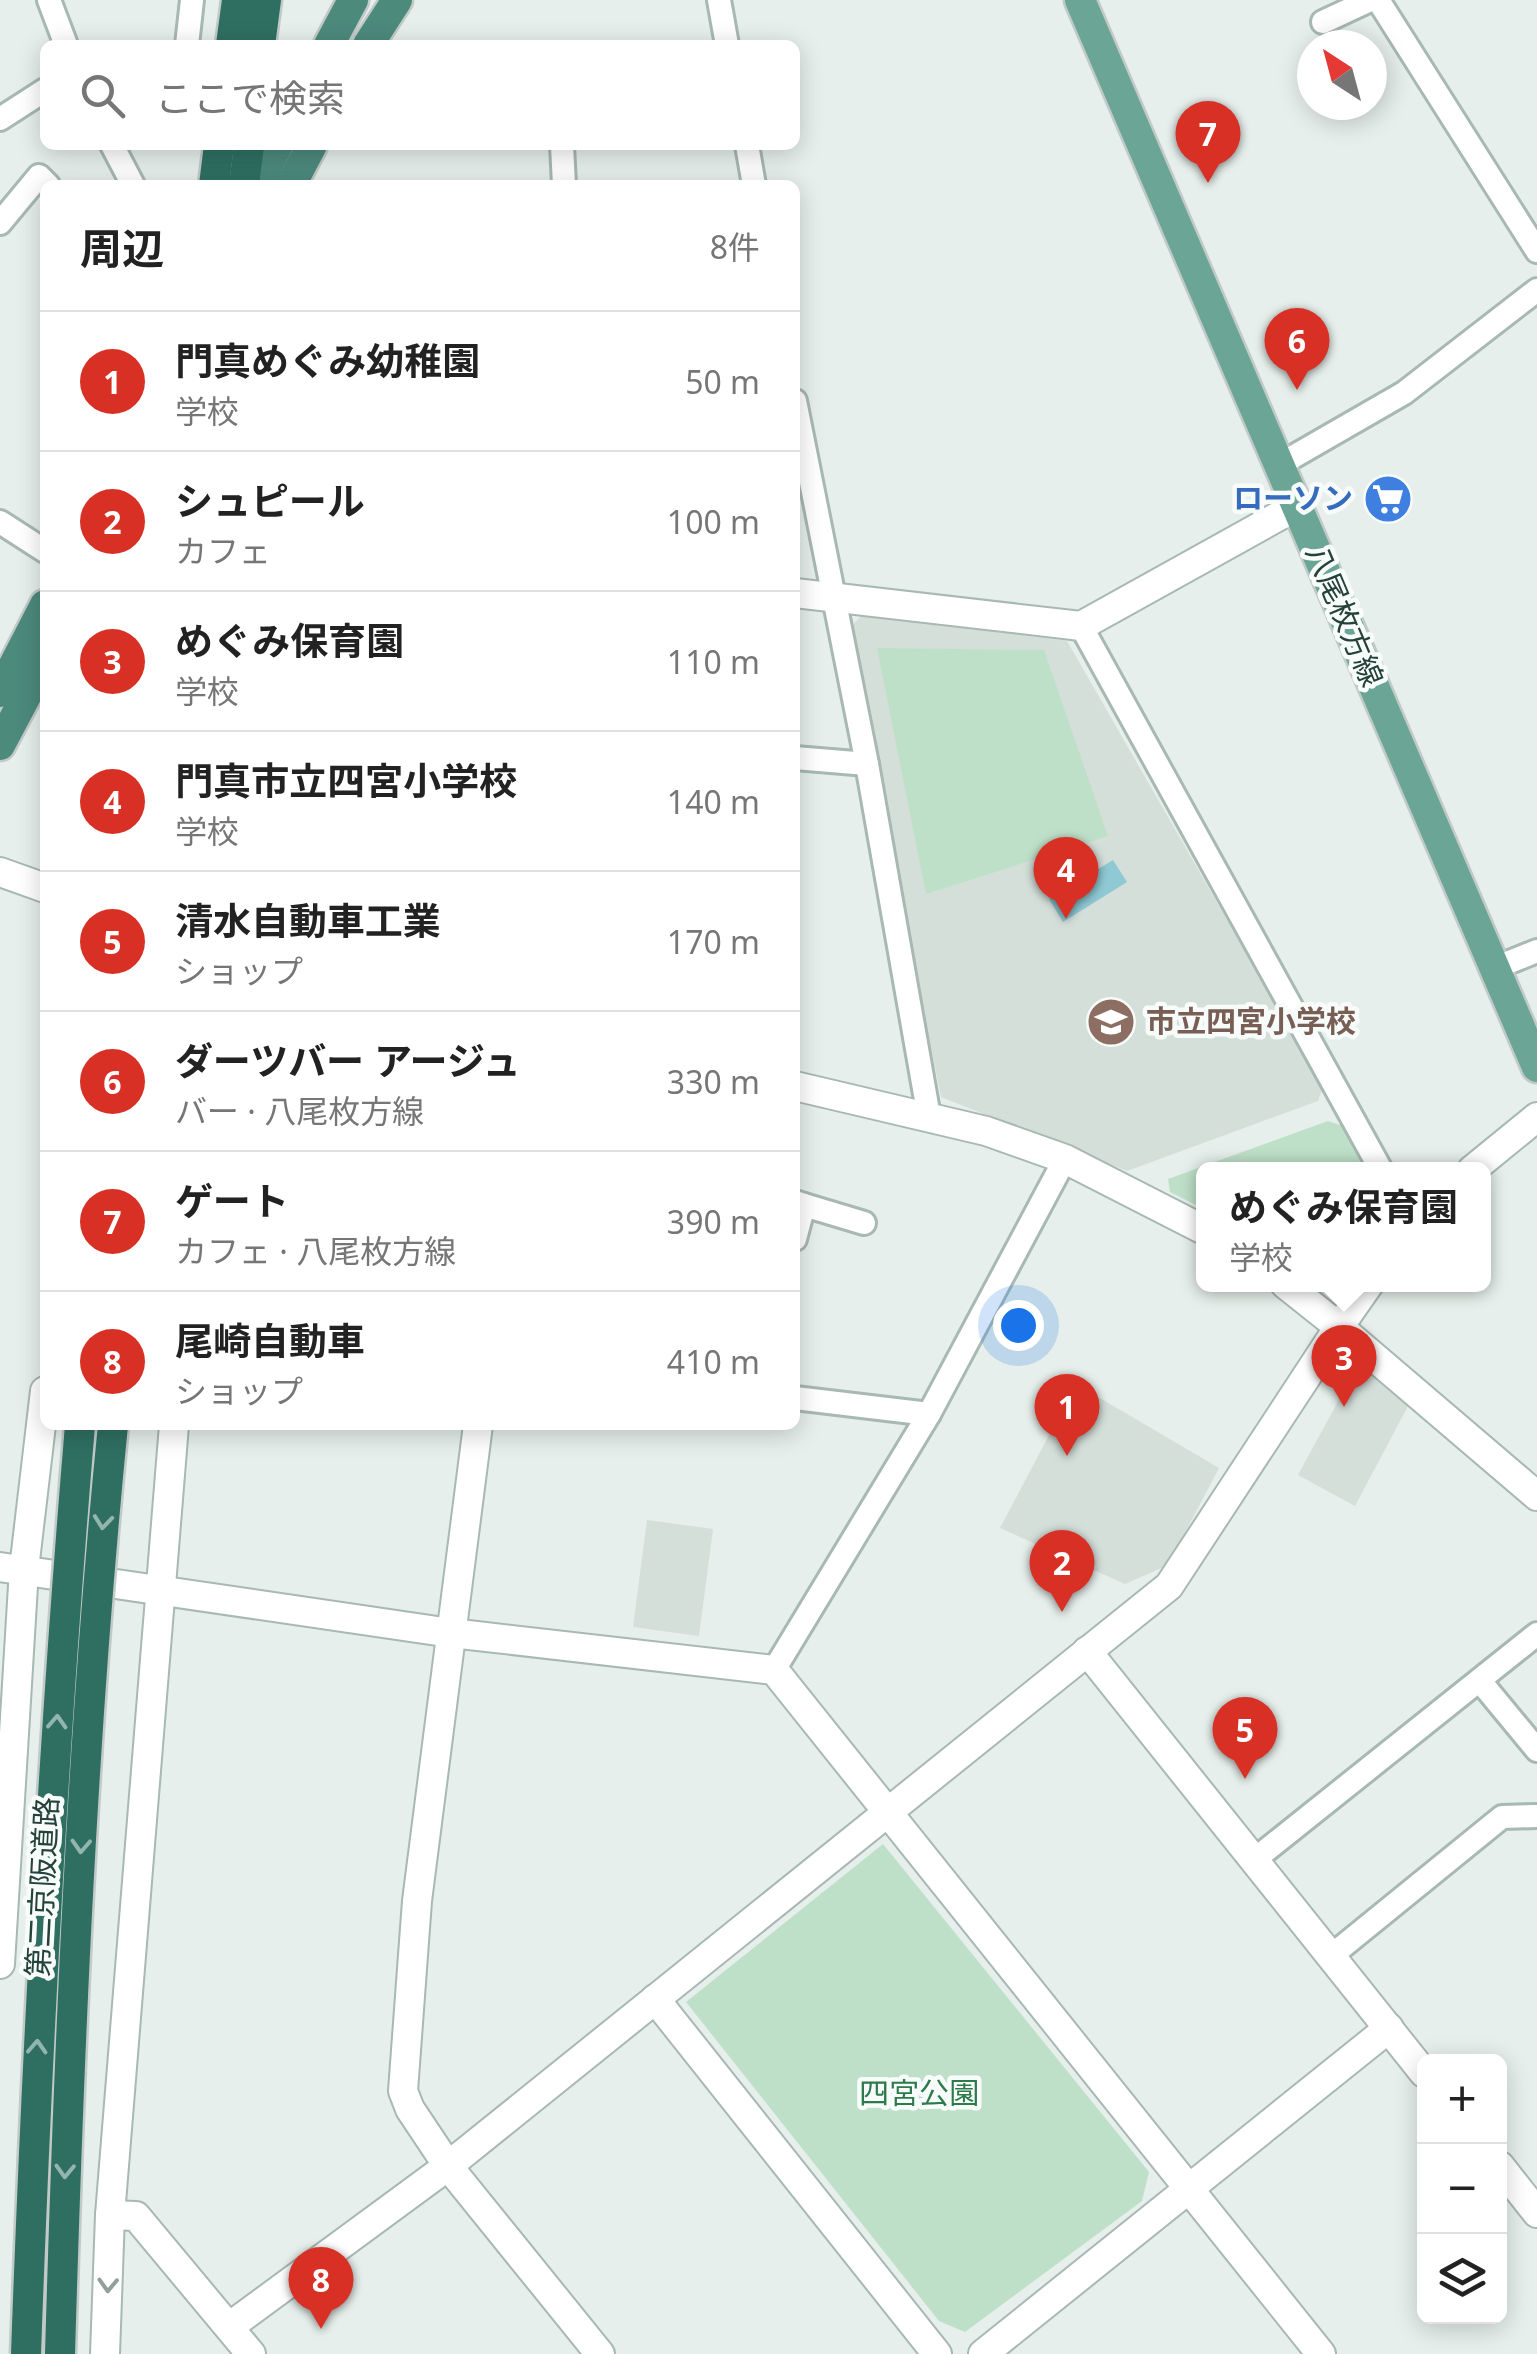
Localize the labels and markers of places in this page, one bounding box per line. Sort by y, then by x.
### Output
pin: 7 [1176,100,1240,183]
pin: 6 [1264,308,1330,390]
supermarket icon: ローソン [1362,473,1414,525]
place label: ローソン [1233,477,1353,518]
pin: 4 [1034,836,1098,919]
school or university icon: 市立四宮小学校 [1085,996,1137,1048]
place label: 市立四宮小学校 [1146,1000,1356,1041]
pin: 3 [1312,1324,1376,1407]
pin: 1 [1034,1374,1100,1456]
pin: 2 [1030,1530,1094,1612]
pin: 5 [1212,1696,1278,1779]
pin: 8 [288,2246,354,2329]

